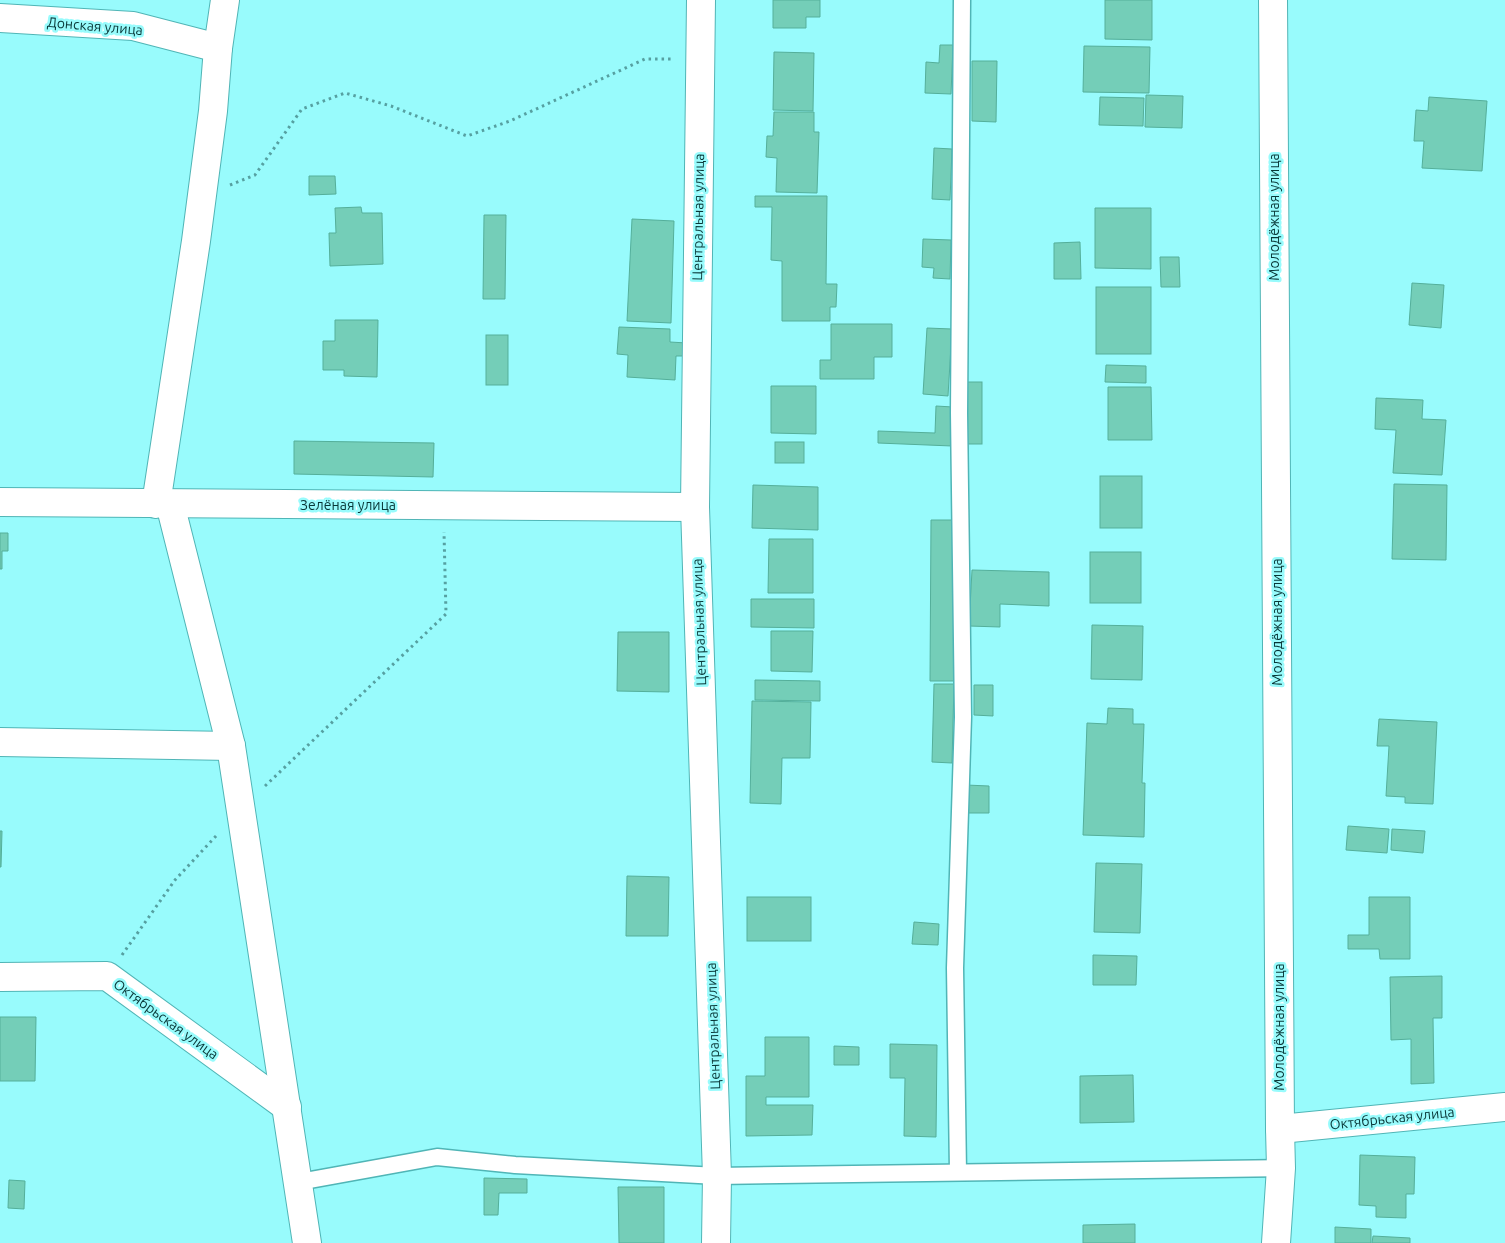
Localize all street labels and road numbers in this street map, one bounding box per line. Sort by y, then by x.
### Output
street label: Донская улица [46,14,144,38]
street label: Центральная улица [689,153,707,281]
street label: Молодёжная улица [1266,153,1282,281]
street label: Зелёная улица [300,497,396,513]
street label: Центральная улица [689,558,709,686]
street label: Молодёжная улица [1269,558,1285,686]
street label: Центральная улица [703,962,723,1090]
street label: Молодёжная улица [1271,963,1287,1091]
street label: Октябрьская улица [111,976,221,1062]
street label: Октябрьская улица [1329,1103,1455,1133]

